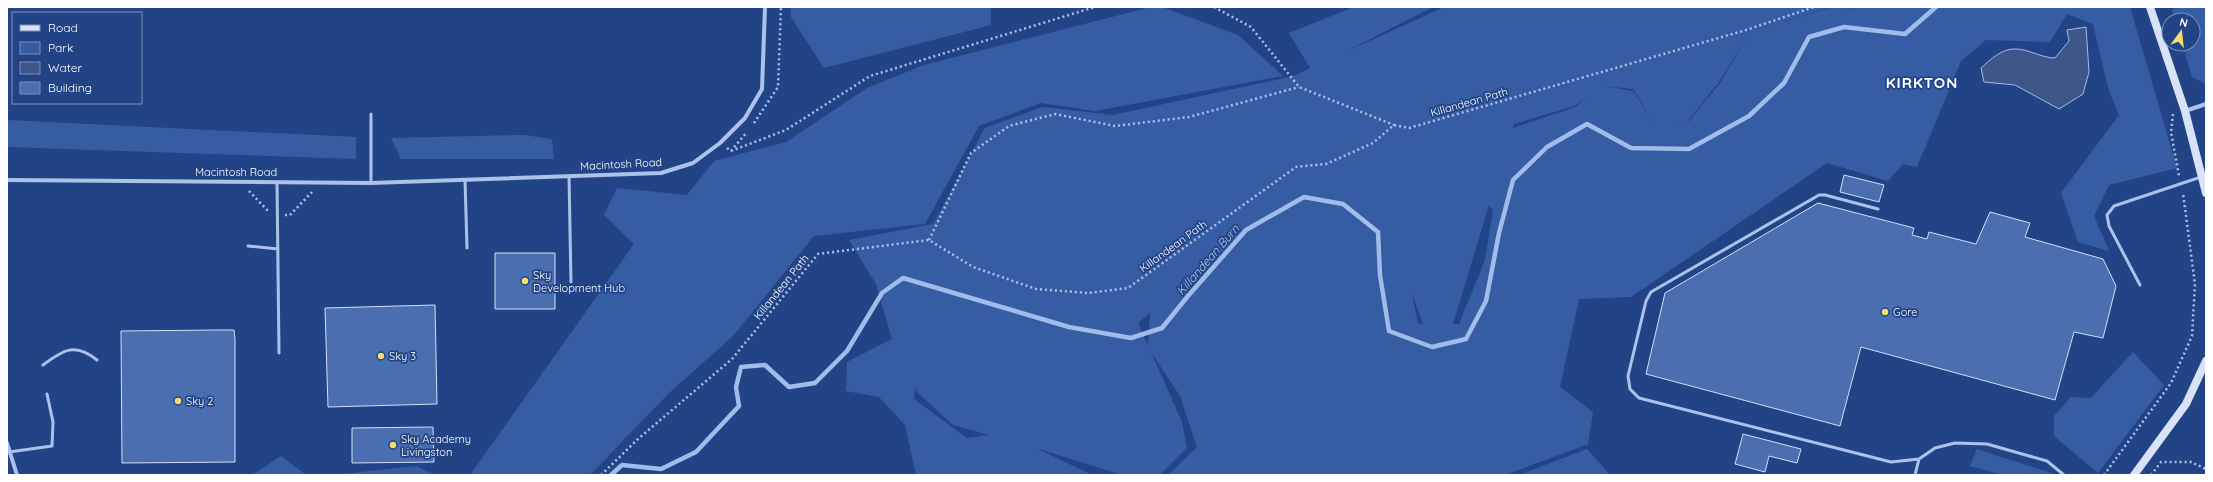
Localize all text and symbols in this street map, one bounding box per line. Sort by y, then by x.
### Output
legend [12,12,142,104]
north arrow [2161,12,2201,52]
text: N [2178,15,2189,30]
text: Road [48,20,78,35]
text: Park [48,40,73,55]
text: Water [48,60,83,75]
district label: KIRKTON [1886,73,1958,92]
text: Building [48,80,92,95]
street label: Killandean Path [1429,84,1509,120]
street label: Macintosh Road [580,155,662,173]
street label: Macintosh Road [195,165,277,179]
street label: Killandean Path [1137,217,1209,275]
water label: Killandean Burn [1173,221,1243,298]
street label: Killandean Path [750,252,812,322]
place label: Sky Development Hub [533,268,625,295]
marker: Sky Development Hub [520,276,530,286]
place label: Gore [1893,305,1918,319]
marker: Gore [1880,307,1890,317]
place label: Sky 3 [389,349,416,363]
marker: Sky 3 [376,351,386,361]
place label: Sky 2 [186,394,213,408]
marker: Sky 2 [173,396,183,406]
place label: Sky Academy Livingston [401,432,471,459]
marker: Sky Academy Livingston [388,440,398,450]

